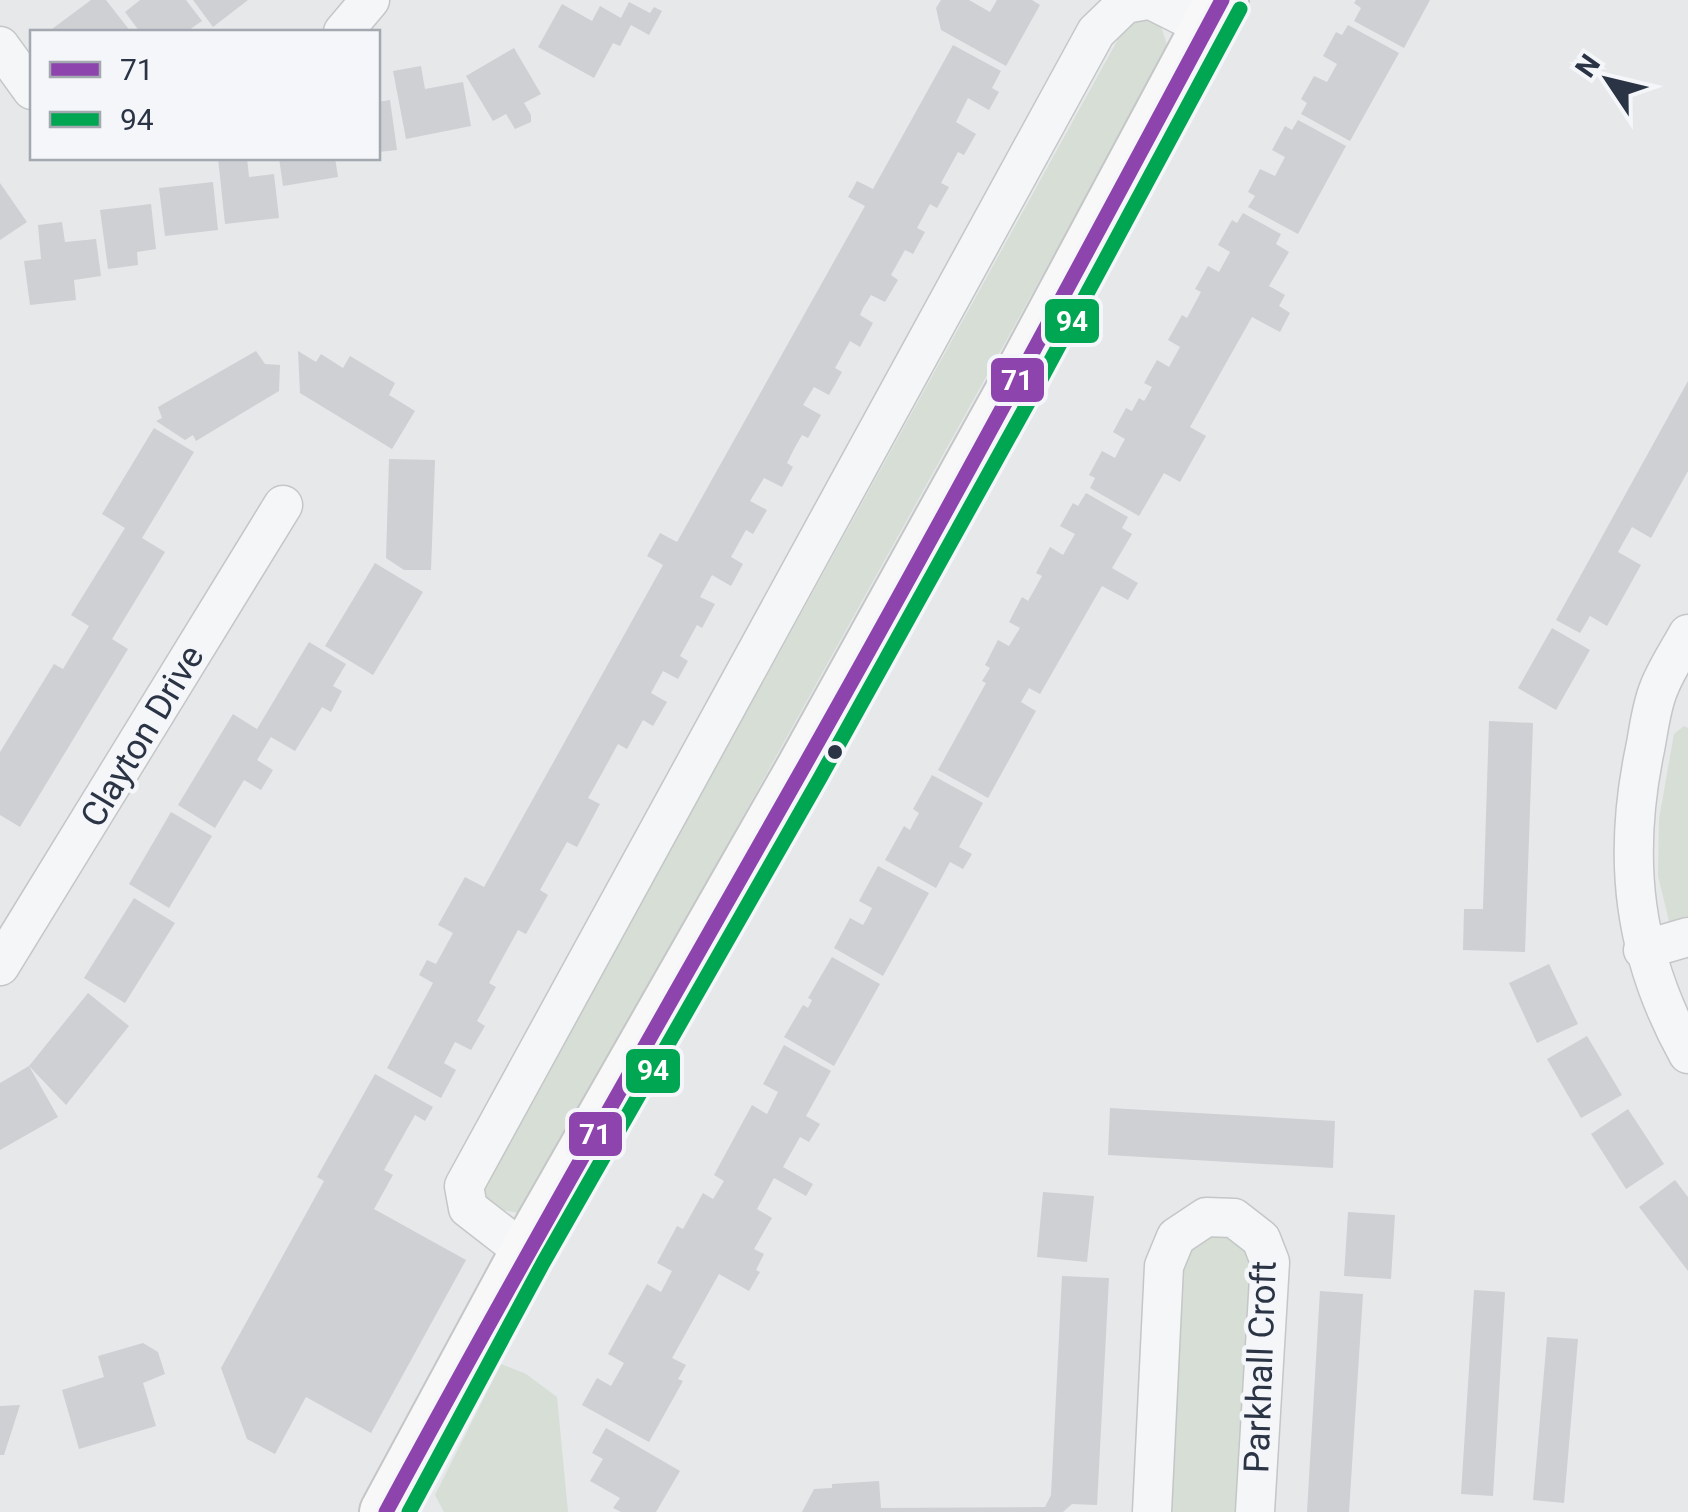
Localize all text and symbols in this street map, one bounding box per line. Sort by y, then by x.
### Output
legend [30,30,380,160]
north arrow [1558,30,1658,130]
text: N [1569,48,1607,84]
text: 71 [120,52,154,87]
text: 94 [120,102,154,137]
line badge: 94 [1043,297,1101,345]
text: 94 [1056,305,1088,338]
line badge: 71 [989,356,1046,404]
text: 71 [1001,364,1033,397]
street label: Clayton Drive [72,638,213,834]
unlabelled marker [825,742,845,762]
line badge: 94 [624,1047,682,1095]
text: 94 [637,1054,669,1087]
line badge: 71 [567,1110,624,1158]
text: 71 [579,1118,611,1151]
street label: Parkhall Croft [1236,1260,1285,1474]

